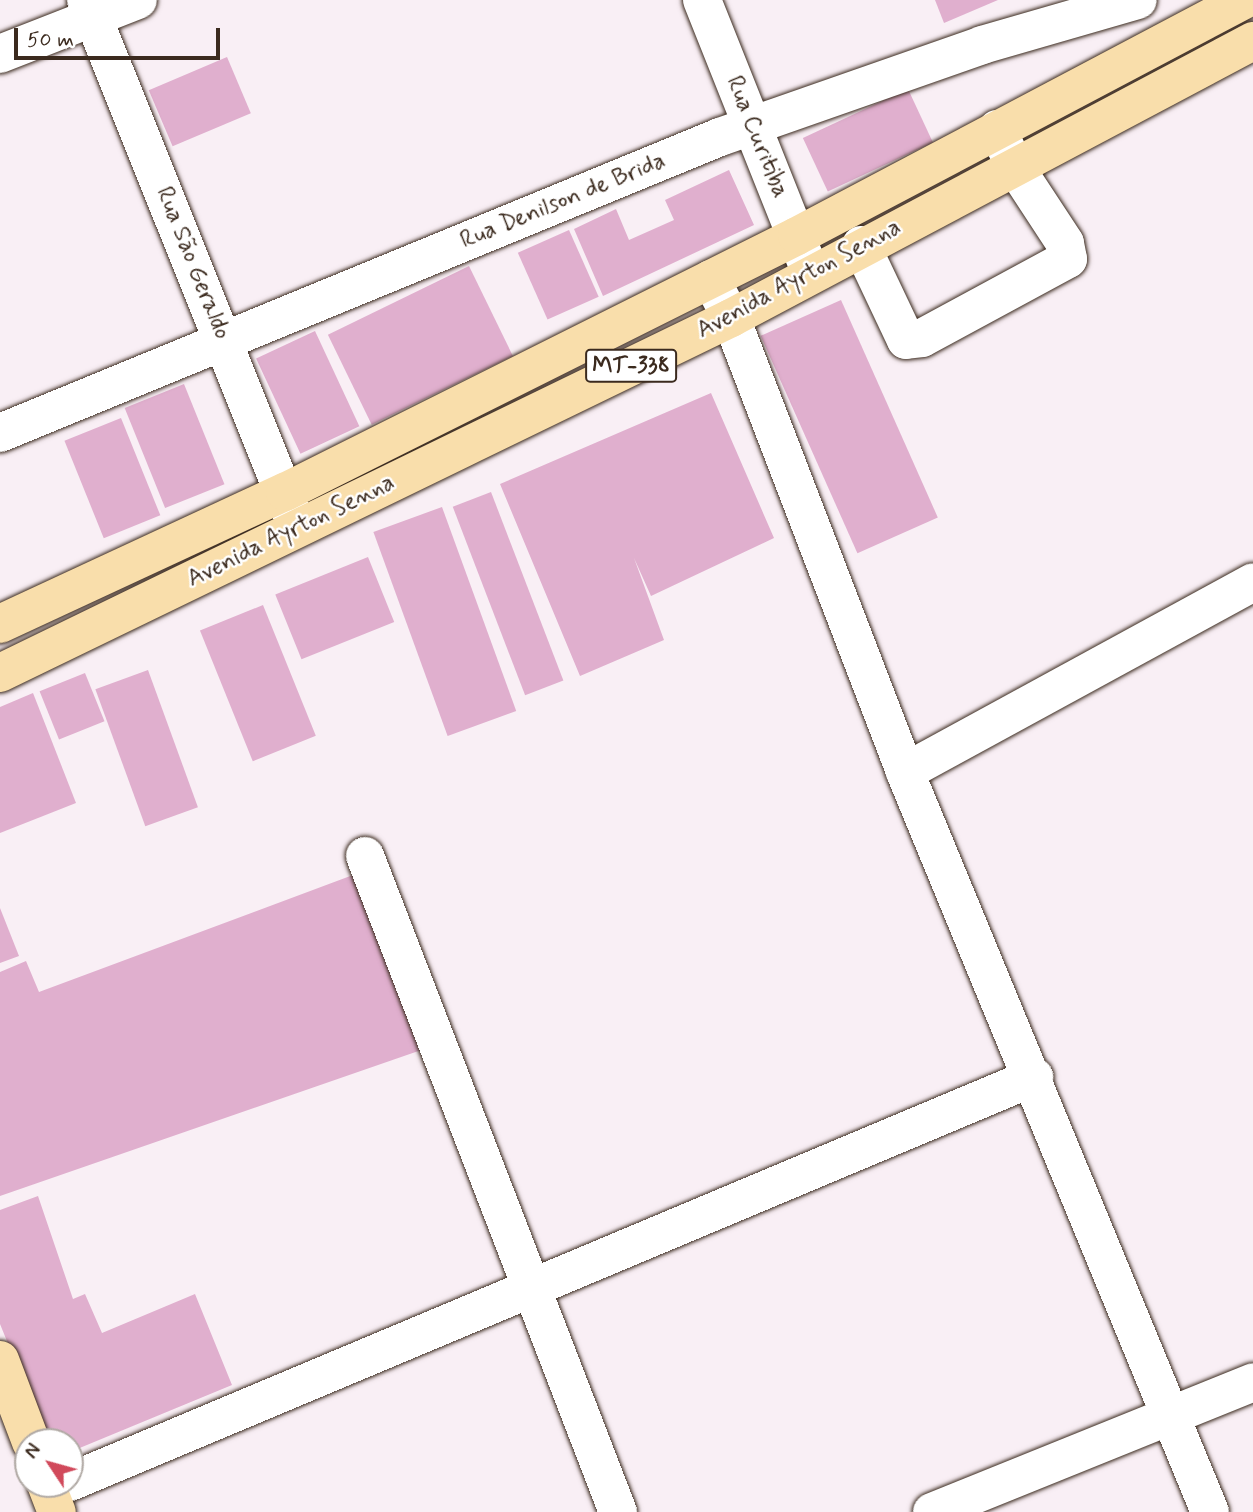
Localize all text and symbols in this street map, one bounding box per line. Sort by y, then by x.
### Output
scale bar [18,14,224,58]
text: 50 m [27,26,74,54]
street label: Rua Curitiba [720,73,794,201]
street label: Rua Denilson de Brida [457,147,669,255]
street label: Rua São Geraldo [150,184,236,342]
street label: Avenida Ayrton Senna [691,212,907,346]
road number: MT-338 [584,346,678,386]
street label: Avenida Ayrton Senna [182,468,400,594]
north arrow [14,1428,84,1498]
text: N [19,1439,47,1464]

